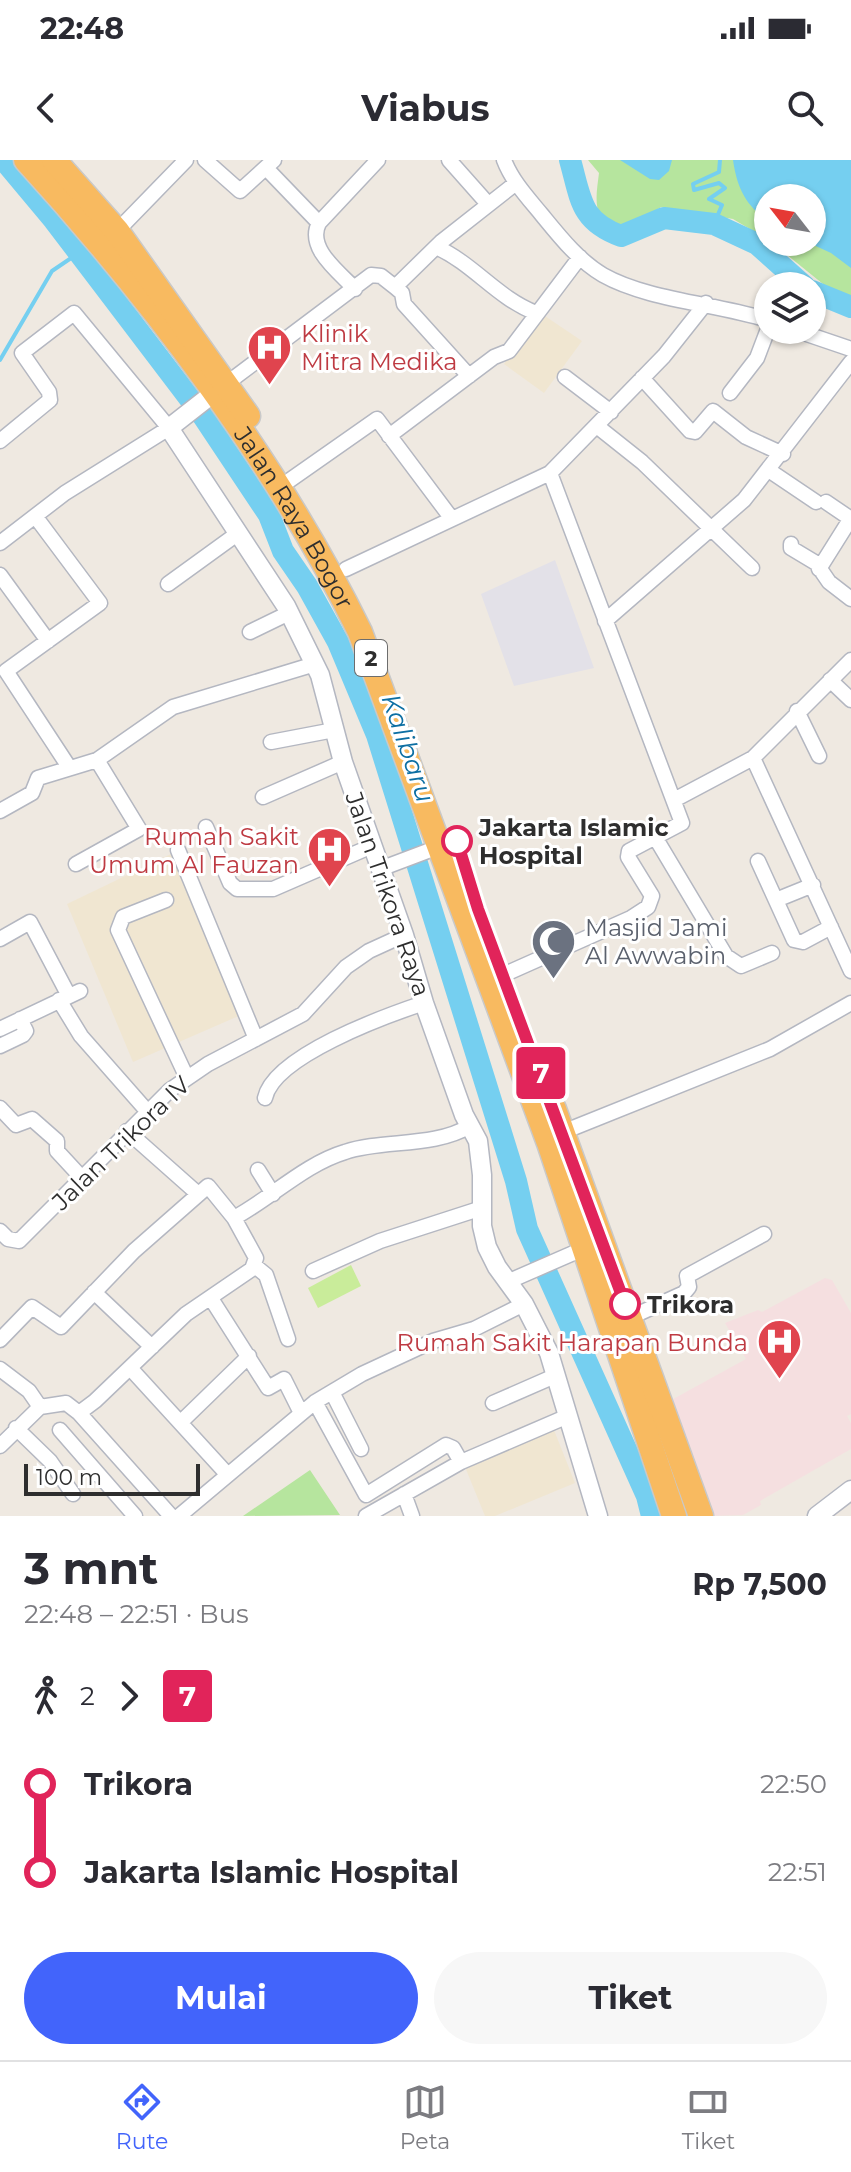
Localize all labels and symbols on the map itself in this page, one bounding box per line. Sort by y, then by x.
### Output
north arrow [754,184,826,256]
place label: Klinik Mitra Medika [301,319,457,376]
hospital icon: Klinik Mitra Medika [246,323,294,386]
street label: Jalan Raya Bogor [228,420,360,613]
road number: 2 [355,640,387,676]
water label: Kalibaru [375,690,441,806]
street label: Jalan Trikora Raya [339,787,437,1000]
place label: Jakarta Islamic Hospital [478,813,669,870]
place label: Rumah Sakit Umum Al Fauzan [89,822,299,879]
hospital icon: Rumah Sakit Umum Al Fauzan [306,826,354,889]
marker: Jakarta Islamic Hospital [442,826,472,856]
place label: Masjid Jami Al Awwabin [585,913,728,970]
mosque icon: Masjid Jami Al Awwabin [530,917,578,980]
line badge: 7 [515,1047,567,1099]
street label: Jalan Trikora IV [45,1070,196,1217]
marker: Trikora [610,1289,640,1319]
place label: Trikora [647,1290,734,1319]
hospital icon: Rumah Sakit Harapan Bunda [755,1318,803,1381]
place label: Rumah Sakit Harapan Bunda [397,1328,748,1357]
scale bar [24,1460,200,1496]

